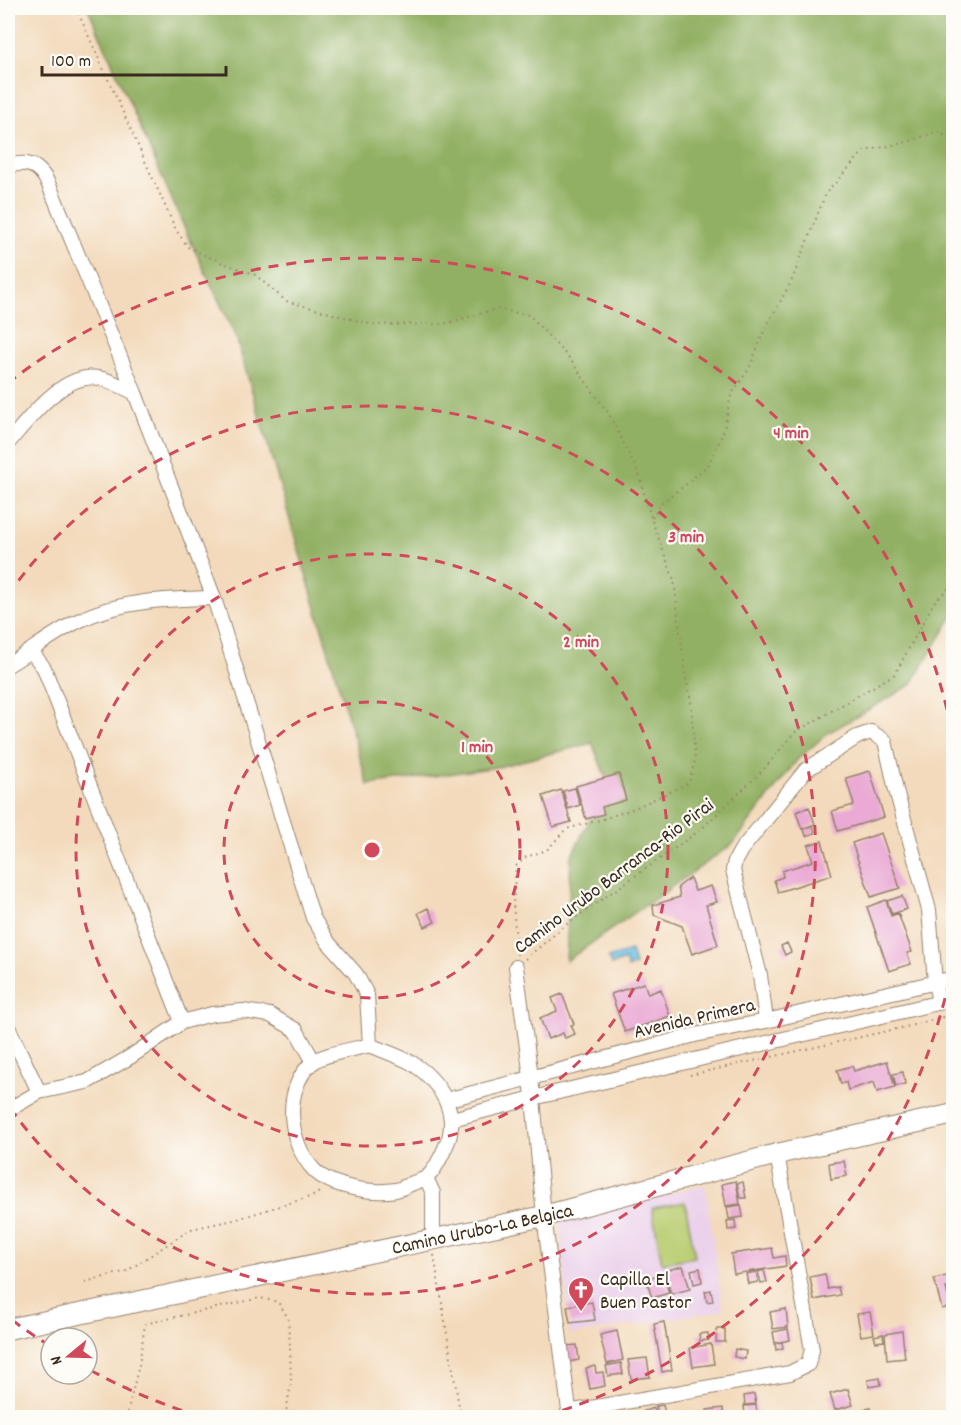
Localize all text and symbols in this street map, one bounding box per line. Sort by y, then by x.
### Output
scale bar [42,39,226,77]
text: 100 m [51,50,91,75]
text: 4 min [773,422,809,447]
text: 3 min [668,526,704,551]
text: 2 min [563,631,599,656]
text: 1 min [461,736,493,761]
street label: Camino Urubo Barranca-Rio Pirai [509,793,721,962]
centre of rings [362,840,382,860]
street label: Avenida Primera [631,992,759,1047]
street label: Camino Urubo-La Belgica [389,1198,576,1264]
place label: Capilla El Buen Pastor [600,1267,692,1318]
church icon: Capilla El Buen Pastor [566,1275,596,1313]
north arrow [39,1326,99,1386]
text: N [45,1352,69,1368]

